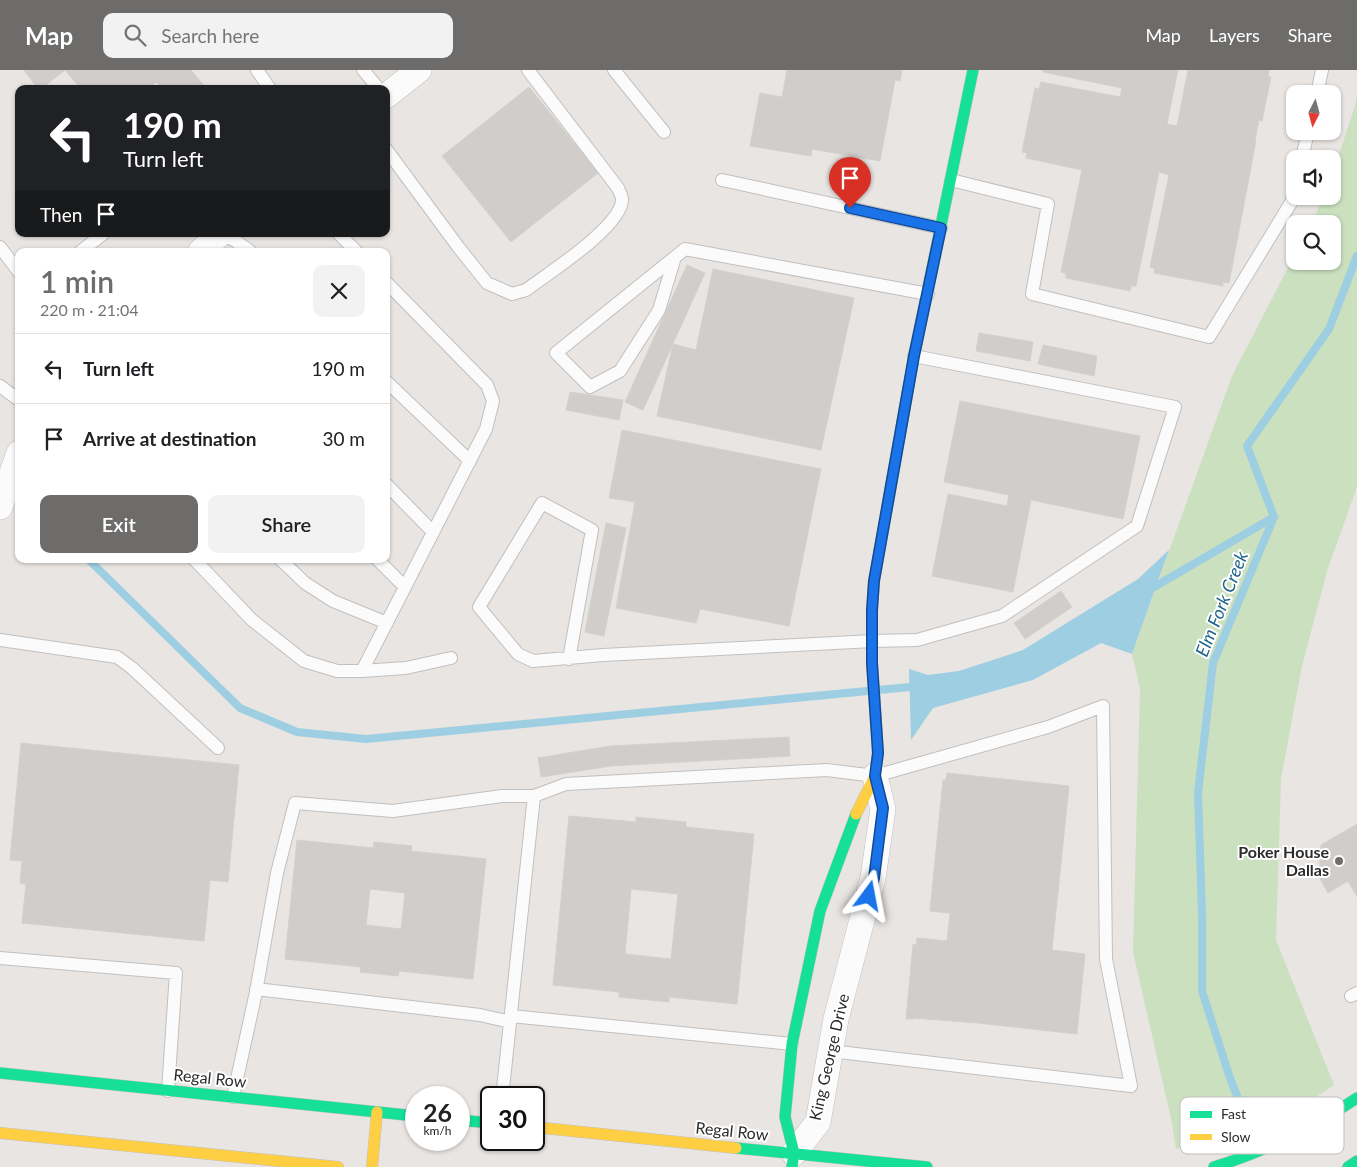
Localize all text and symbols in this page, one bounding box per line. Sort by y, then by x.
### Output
search box [103,13,453,58]
text: Map [25,21,73,50]
icon: search [121,21,149,49]
text: Search here [161,24,259,47]
text: Map [1145,24,1181,46]
text: Layers [1209,24,1260,46]
text: Share [1288,24,1332,46]
north arrow [1286,85,1341,140]
map controls [1286,85,1341,270]
text: 190 m [123,103,222,145]
icon: left [40,105,105,170]
text: Turn left [123,145,204,172]
button: sound [1286,150,1341,205]
pin [829,157,871,208]
icon: arrive [836,164,864,192]
icon: arrive [92,200,120,228]
text: Then [40,203,82,226]
button: search [1286,215,1341,270]
text: 1 min [40,263,114,299]
button: close [313,265,365,317]
text: 220 m · 21:04 [40,300,139,319]
icon: left [40,355,68,383]
text: Turn left [83,357,154,380]
text: 190 m [311,357,365,380]
icon: arrive [40,425,68,453]
text: Arrive at destination [83,427,256,450]
text: 30 m [322,427,365,450]
button: Exit [40,495,198,553]
button: Share [208,495,365,553]
water label: Elm Fork Creek [1190,547,1252,660]
place label: Poker House Dallas [1238,842,1329,879]
marker: Poker House Dallas [1333,855,1345,867]
position arrow [842,869,894,921]
street label: King George Drive [805,992,852,1122]
street label: Regal Row [173,1064,248,1091]
speed limit sign: 30 [480,1086,545,1151]
text: 26 [423,1097,452,1127]
legend [1180,1097,1344,1154]
text: Fast [1221,1105,1246,1122]
street label: Regal Row [695,1117,770,1144]
text: km/h [423,1123,452,1138]
text: Slow [1221,1128,1251,1145]

